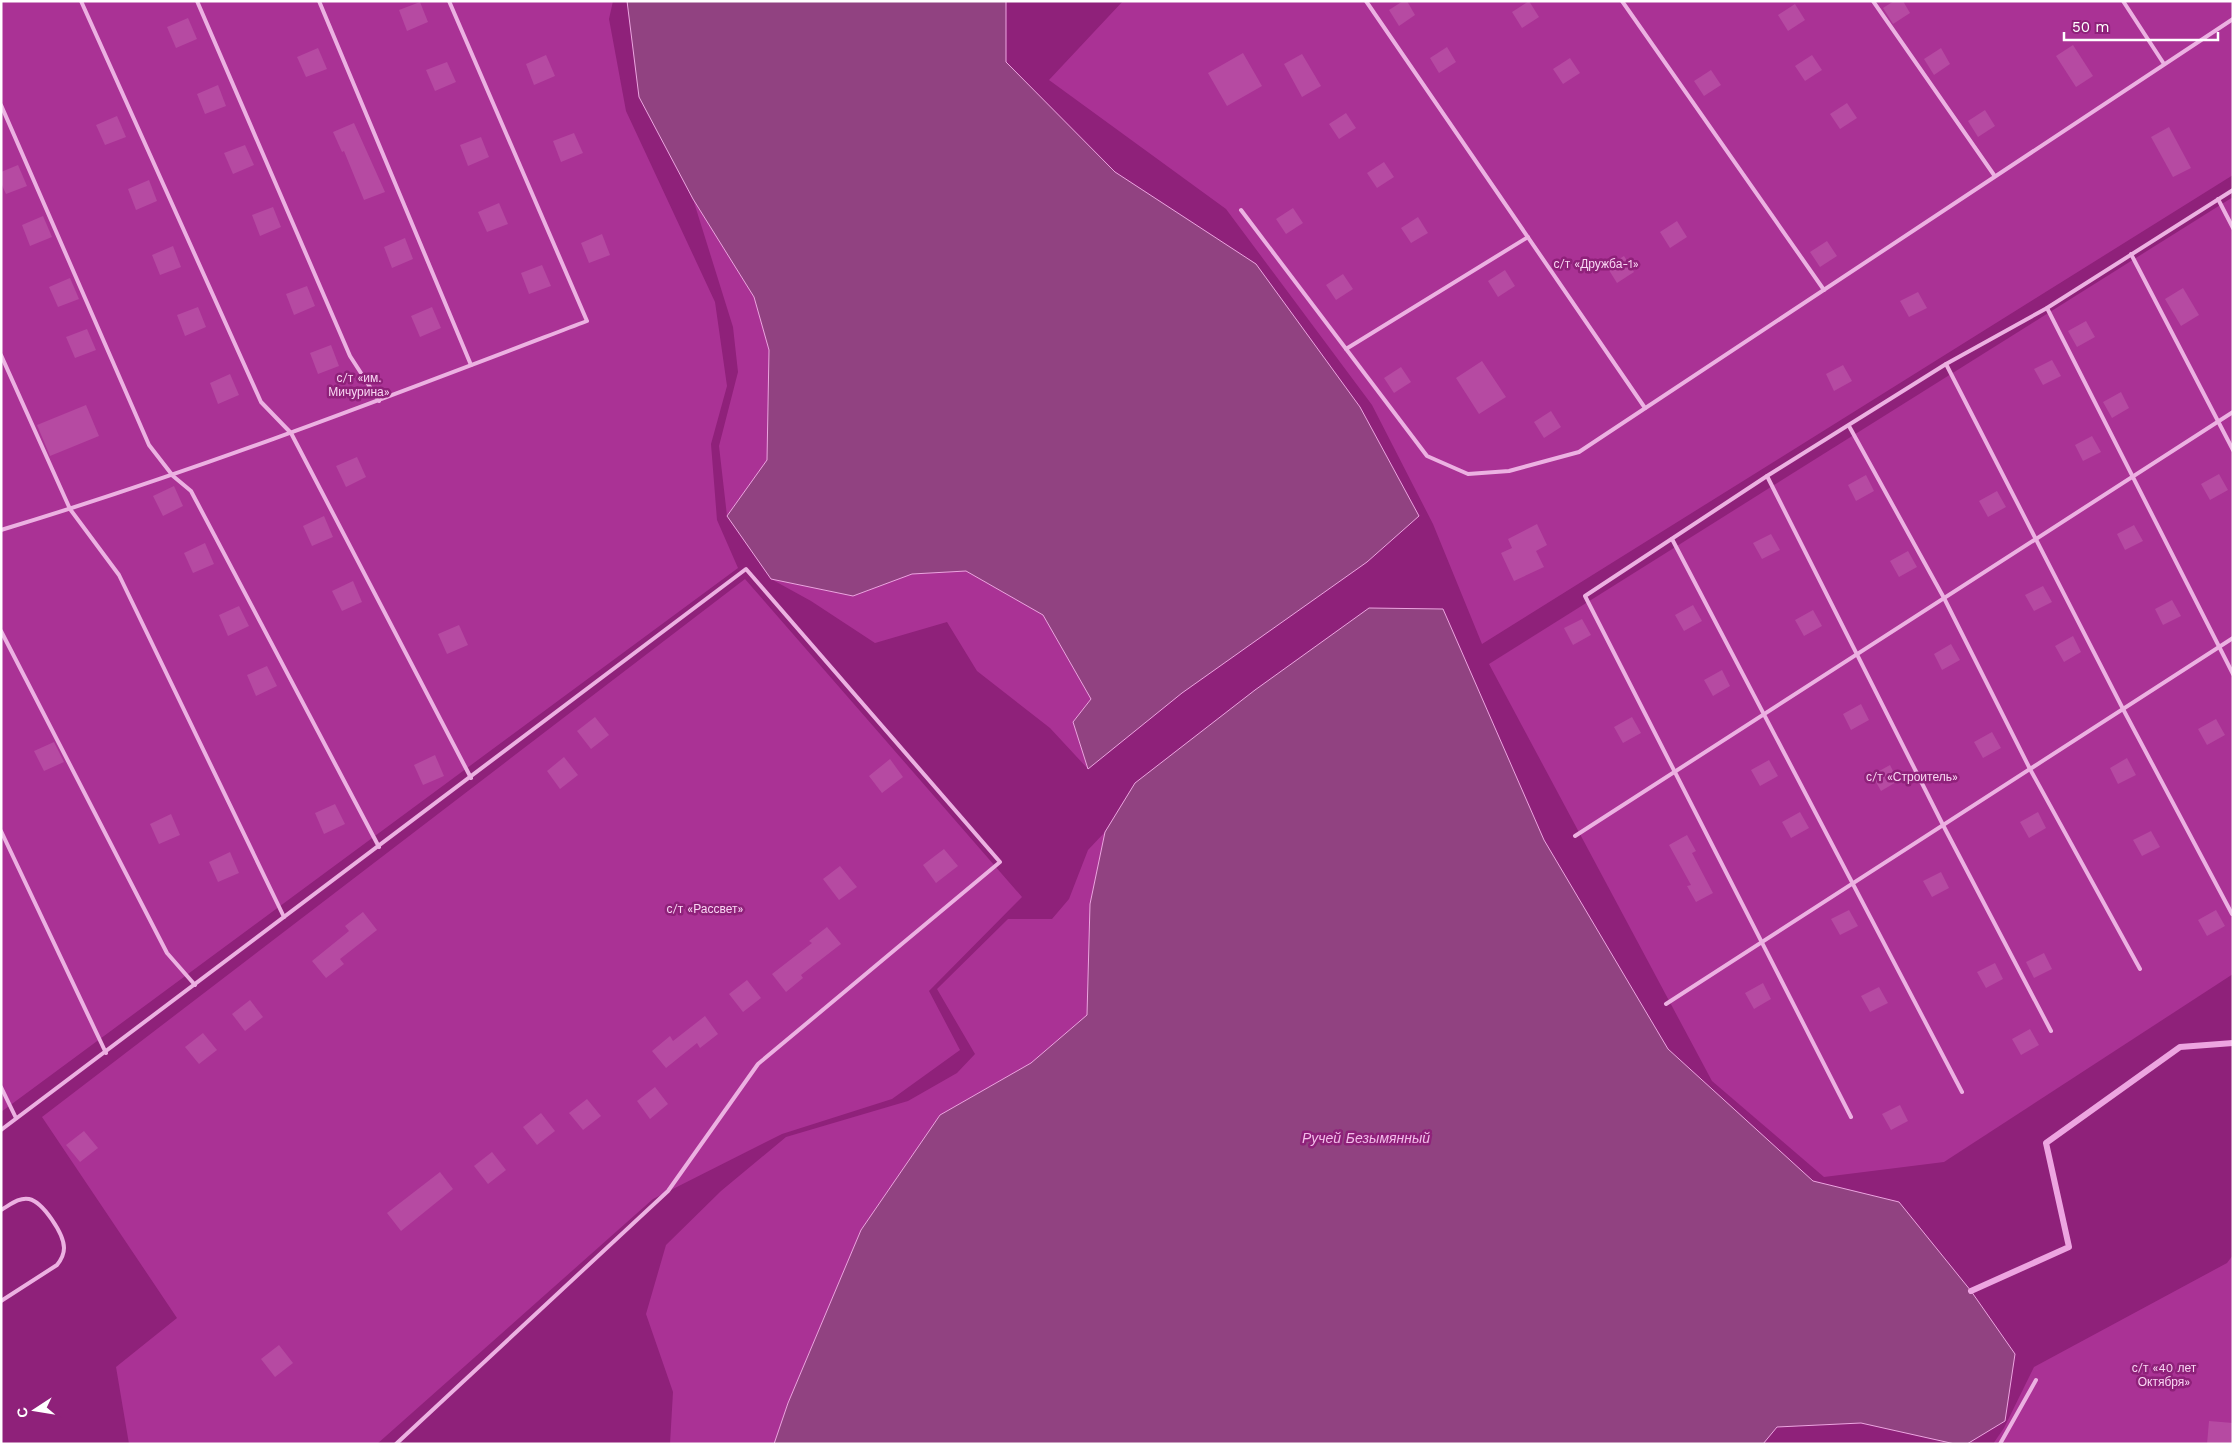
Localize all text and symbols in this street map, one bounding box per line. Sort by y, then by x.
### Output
scale bar [2064,10,2218,42]
text: 50 m [2072,18,2109,36]
park label: с/т «Дружба-1» [1553,257,1639,271]
park label: с/т «им. Мичурина» [328,371,390,399]
park label: с/т «Строитель» [1866,770,1958,784]
park label: с/т «Рассвет» [667,902,744,916]
water label: Ручей Безымянный [1302,1130,1430,1146]
park label: с/т «40 лет Октября» [2132,1361,2197,1389]
north arrow [10,1385,60,1435]
text: С [13,1406,31,1419]

